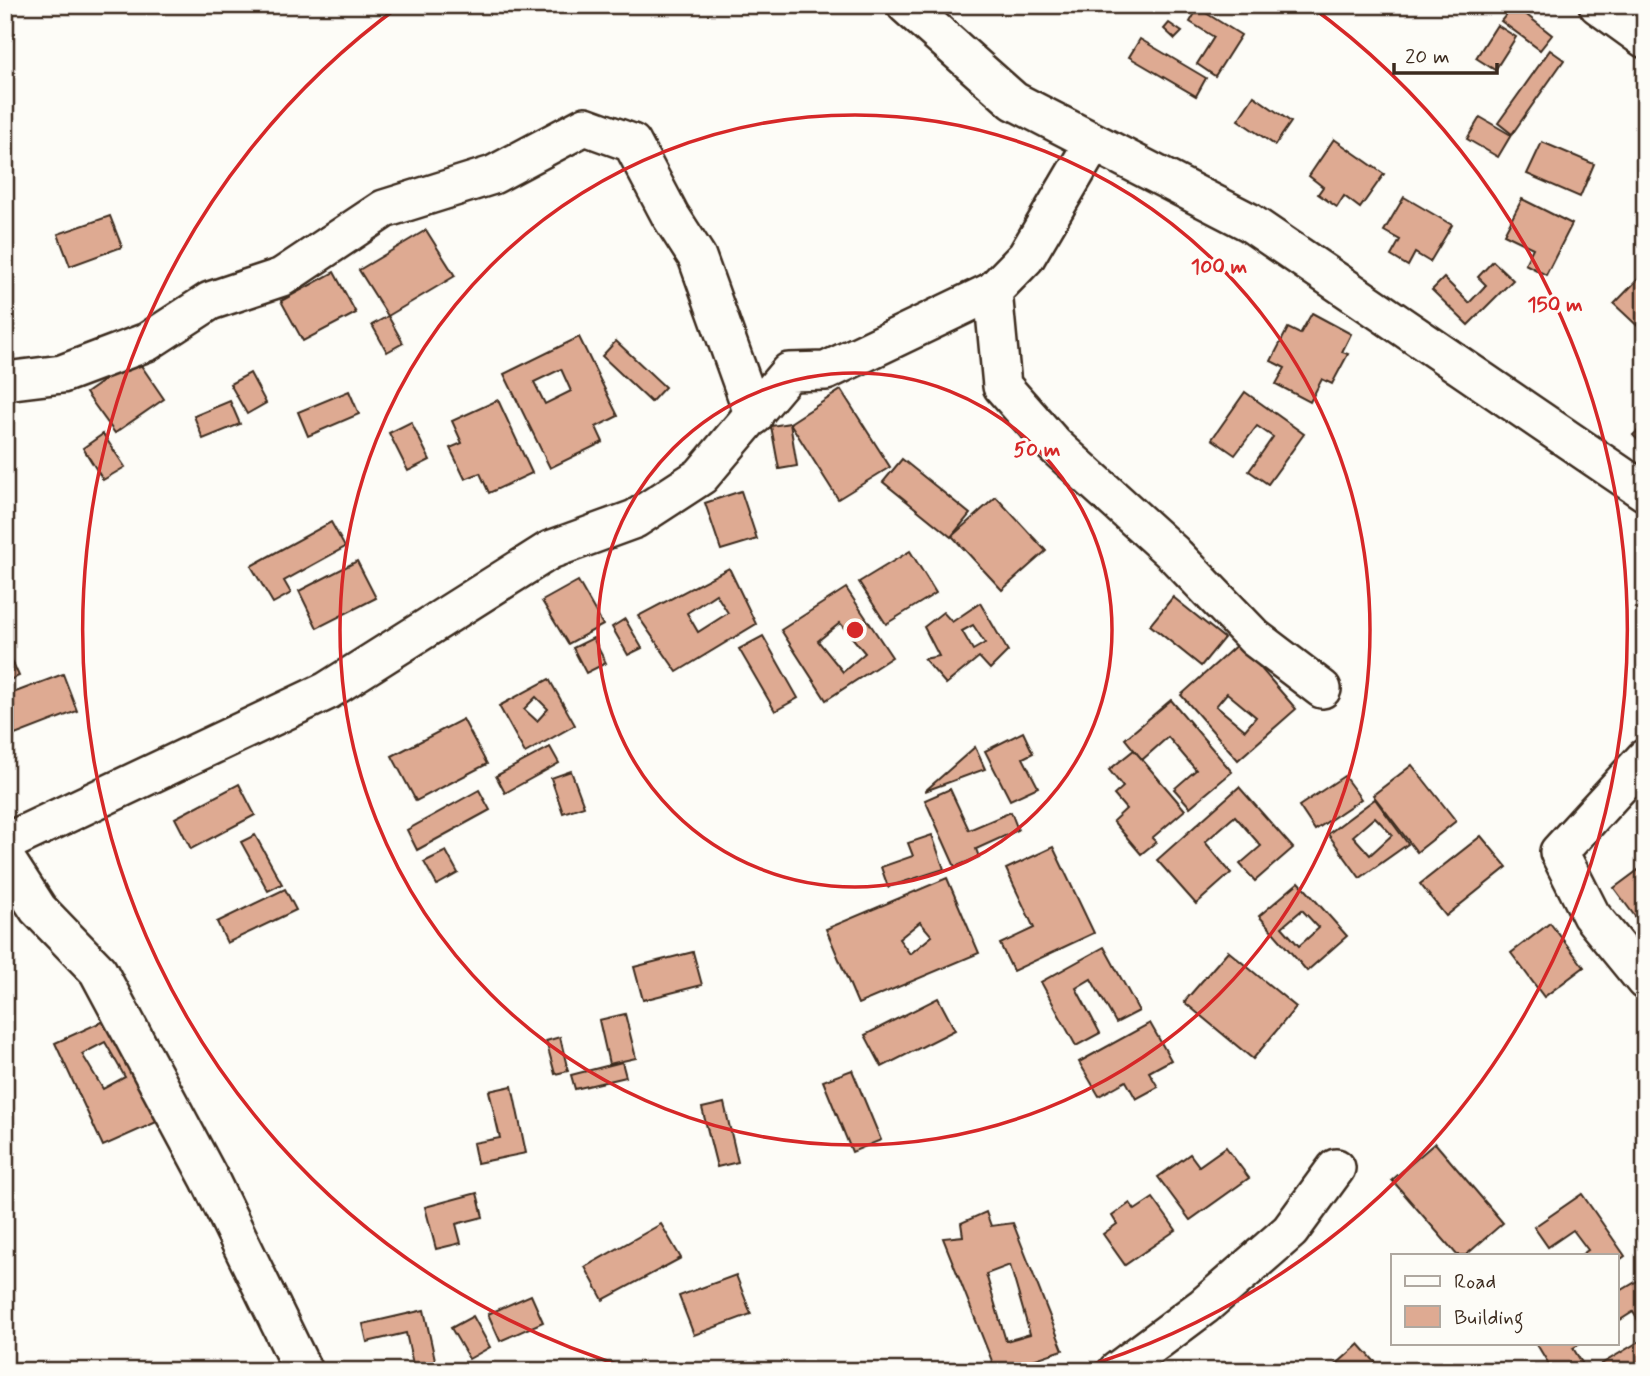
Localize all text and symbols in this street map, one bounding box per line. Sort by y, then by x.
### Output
scale bar [1394,32,1498,76]
text: 20 m [1405,43,1450,71]
text: 100 m [1191,253,1247,281]
text: 150 m [1527,291,1583,319]
text: 50 m [1014,436,1061,464]
centre of rings [843,618,867,642]
legend [1391,1254,1618,1344]
text: Road [1454,1268,1496,1296]
text: Building [1454,1304,1524,1334]

